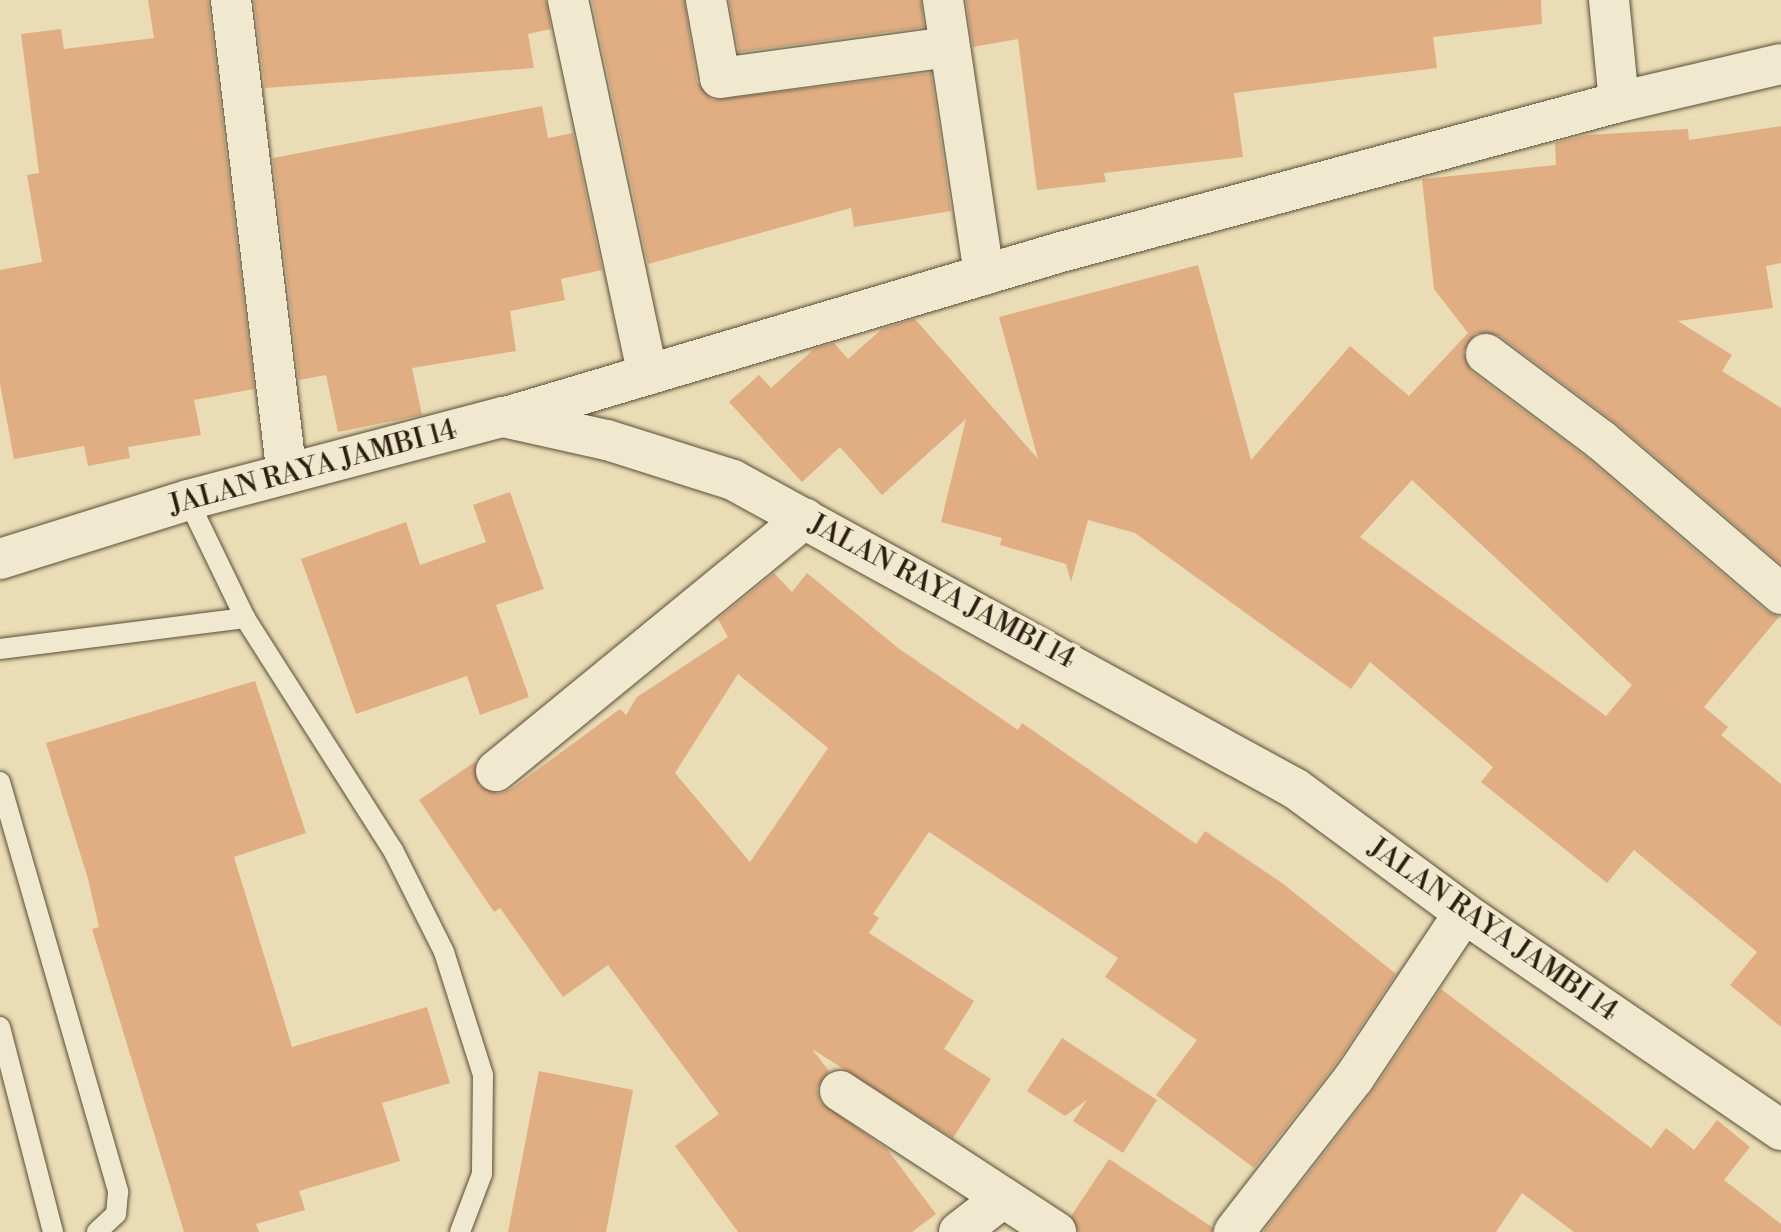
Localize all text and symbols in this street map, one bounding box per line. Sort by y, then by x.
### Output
street label: JALAN RAYA JAMBI 14 [165,413,461,523]
street label: JALAN RAYA JAMBI 14 [803,508,1081,676]
street label: JALAN RAYA JAMBI 14 [1362,831,1624,1029]

